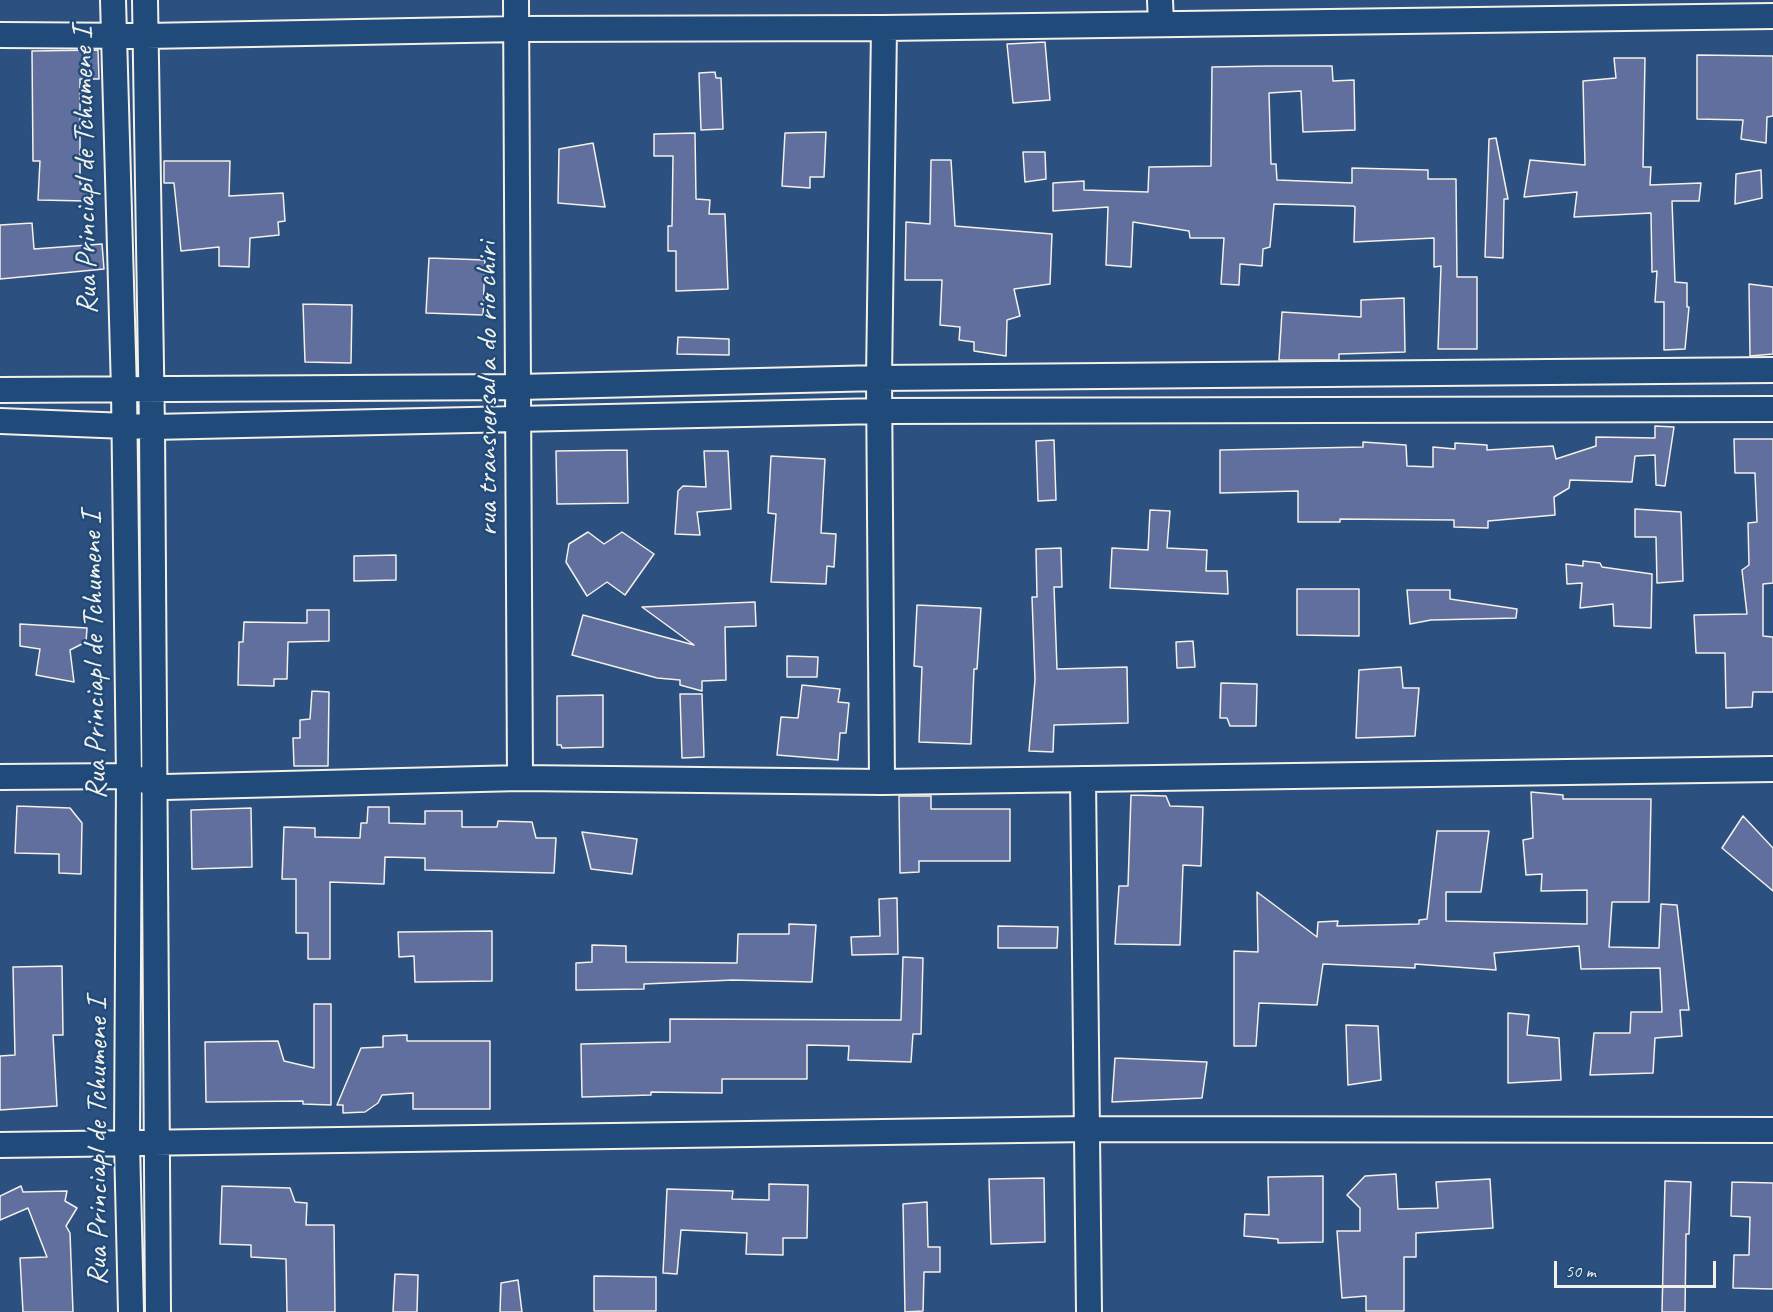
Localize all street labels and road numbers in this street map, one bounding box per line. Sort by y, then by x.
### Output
street label: Rua Princiapl de Tchumene I [65,27,107,315]
street label: rua transversal a do rio chiri [470,242,506,536]
street label: Rua Princiapl de Tchumene I [74,512,116,800]
street label: Rua Princiapl de Tchumene I [80,999,116,1285]

